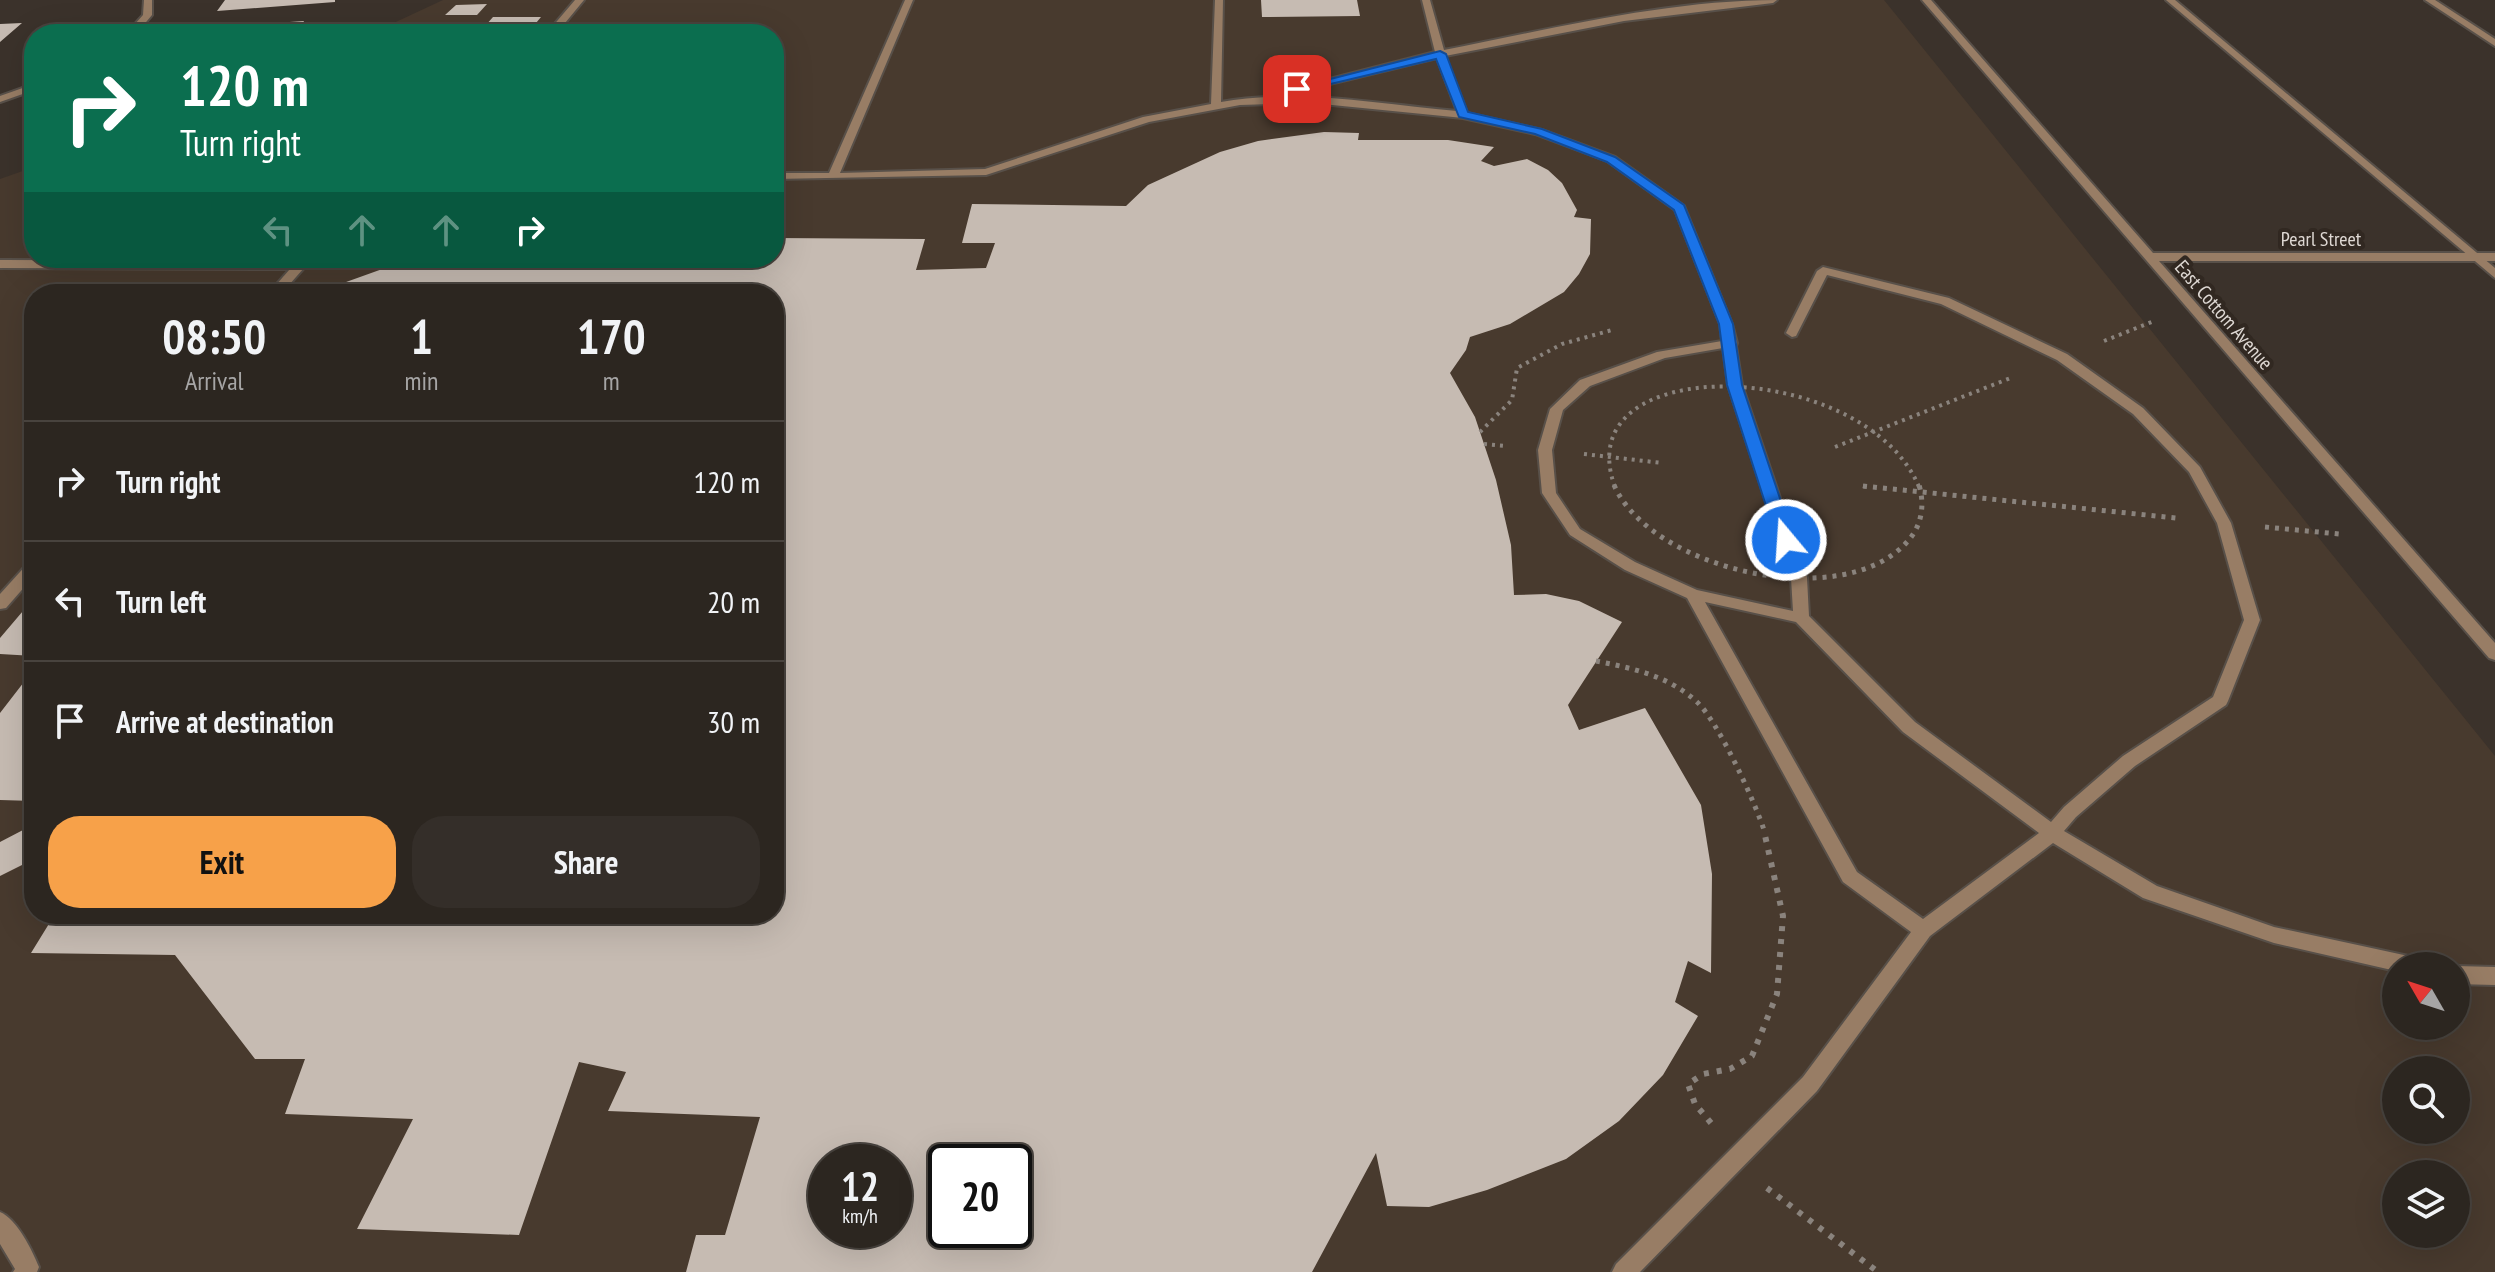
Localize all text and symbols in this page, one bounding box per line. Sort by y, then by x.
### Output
text: 120 m [180,49,309,121]
pin [1263,55,1331,123]
icon: right [48,56,152,160]
icon: arrive [1275,67,1319,111]
text: Turn right [180,119,301,166]
icon: left [256,208,300,252]
icon: ahead [340,208,384,252]
icon: ahead [424,208,468,252]
icon: right [508,208,552,252]
street label: Pearl Street [2281,226,2362,252]
street label: East Cottom Avenue [2169,255,2279,375]
text: 08:50 [162,305,266,367]
text: 1 [410,305,433,367]
text: 170 [577,305,646,367]
text: Arrival [185,364,244,397]
text: min [404,364,438,397]
text: m [603,364,620,397]
icon: right [48,459,92,503]
text: Turn right [116,462,220,501]
text: 120 m [694,462,760,501]
position arrow [1744,498,1828,582]
icon: left [48,579,92,623]
text: Turn left [116,582,206,621]
text: 20 m [707,582,760,621]
icon: arrive [48,699,92,743]
text: Arrive at destination [116,702,334,741]
text: 30 m [707,702,760,741]
button: Exit [48,816,396,908]
button: Share [412,816,760,908]
north arrow [2382,952,2470,1040]
map controls [2382,952,2470,1248]
button: search [2382,1056,2470,1144]
speed limit sign: 20 [928,1144,1032,1248]
text: 12 [841,1160,879,1212]
button: layers [2382,1160,2470,1248]
text: km/h [842,1203,878,1229]

